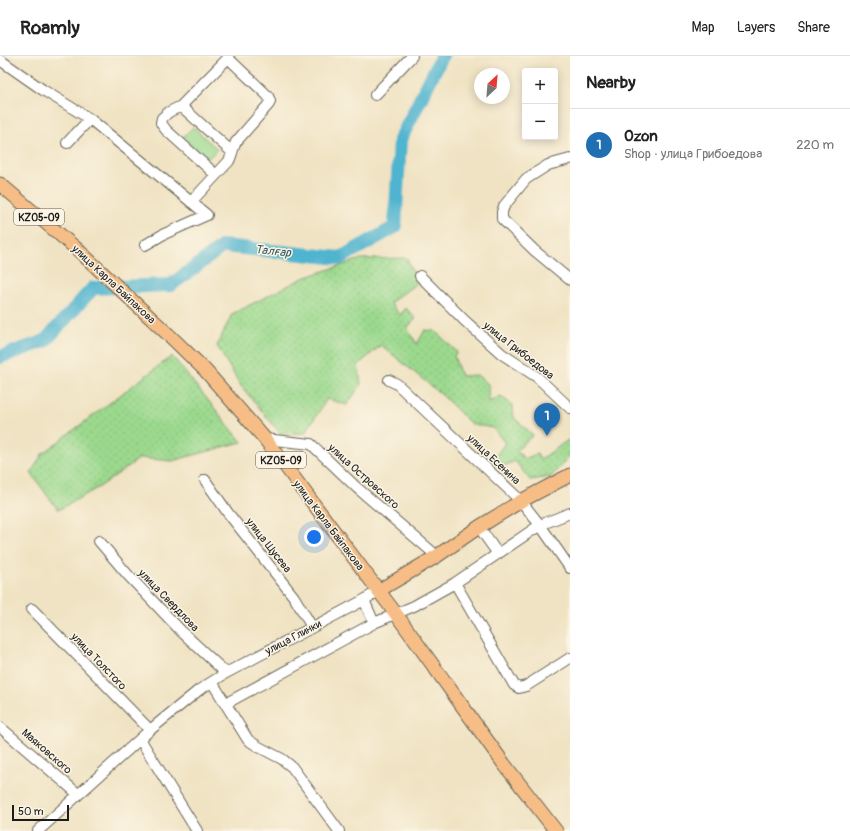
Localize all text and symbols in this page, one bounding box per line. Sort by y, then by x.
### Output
text: Roamly [20,16,80,40]
text: Map [692,19,715,36]
text: Layers [737,19,775,36]
text: Share [797,19,830,36]
north arrow [474,68,510,104]
map controls [522,68,558,140]
button: + [522,68,558,104]
text: Nearby [586,72,635,93]
button: − [522,104,558,140]
text: Ozon [624,127,658,146]
text: 1 [596,137,602,153]
text: 220 m [796,137,834,153]
text: Shop · улица Грибоедова [624,146,762,162]
road number: KZ05-09 [14,209,64,225]
street label: улица Карла Байпакова [68,242,158,326]
water label: Талғар [254,242,293,261]
street label: улица Грибоедова [480,318,557,382]
pin: 1 [534,403,560,436]
street label: улица Есенина [464,431,523,487]
street label: улица Островского [325,440,402,512]
road number: KZ05-09 [256,452,306,468]
street label: улица Карла Байпакова [290,477,367,573]
street label: улица Щусева [243,515,294,575]
your location [304,527,324,547]
street label: улица Свердлова [135,566,202,634]
street label: улица Глинки [262,617,324,658]
street label: улица Толстого [68,629,129,693]
street label: Маяковского [19,726,74,777]
scale bar [12,803,69,822]
text: 50 m [18,805,44,818]

